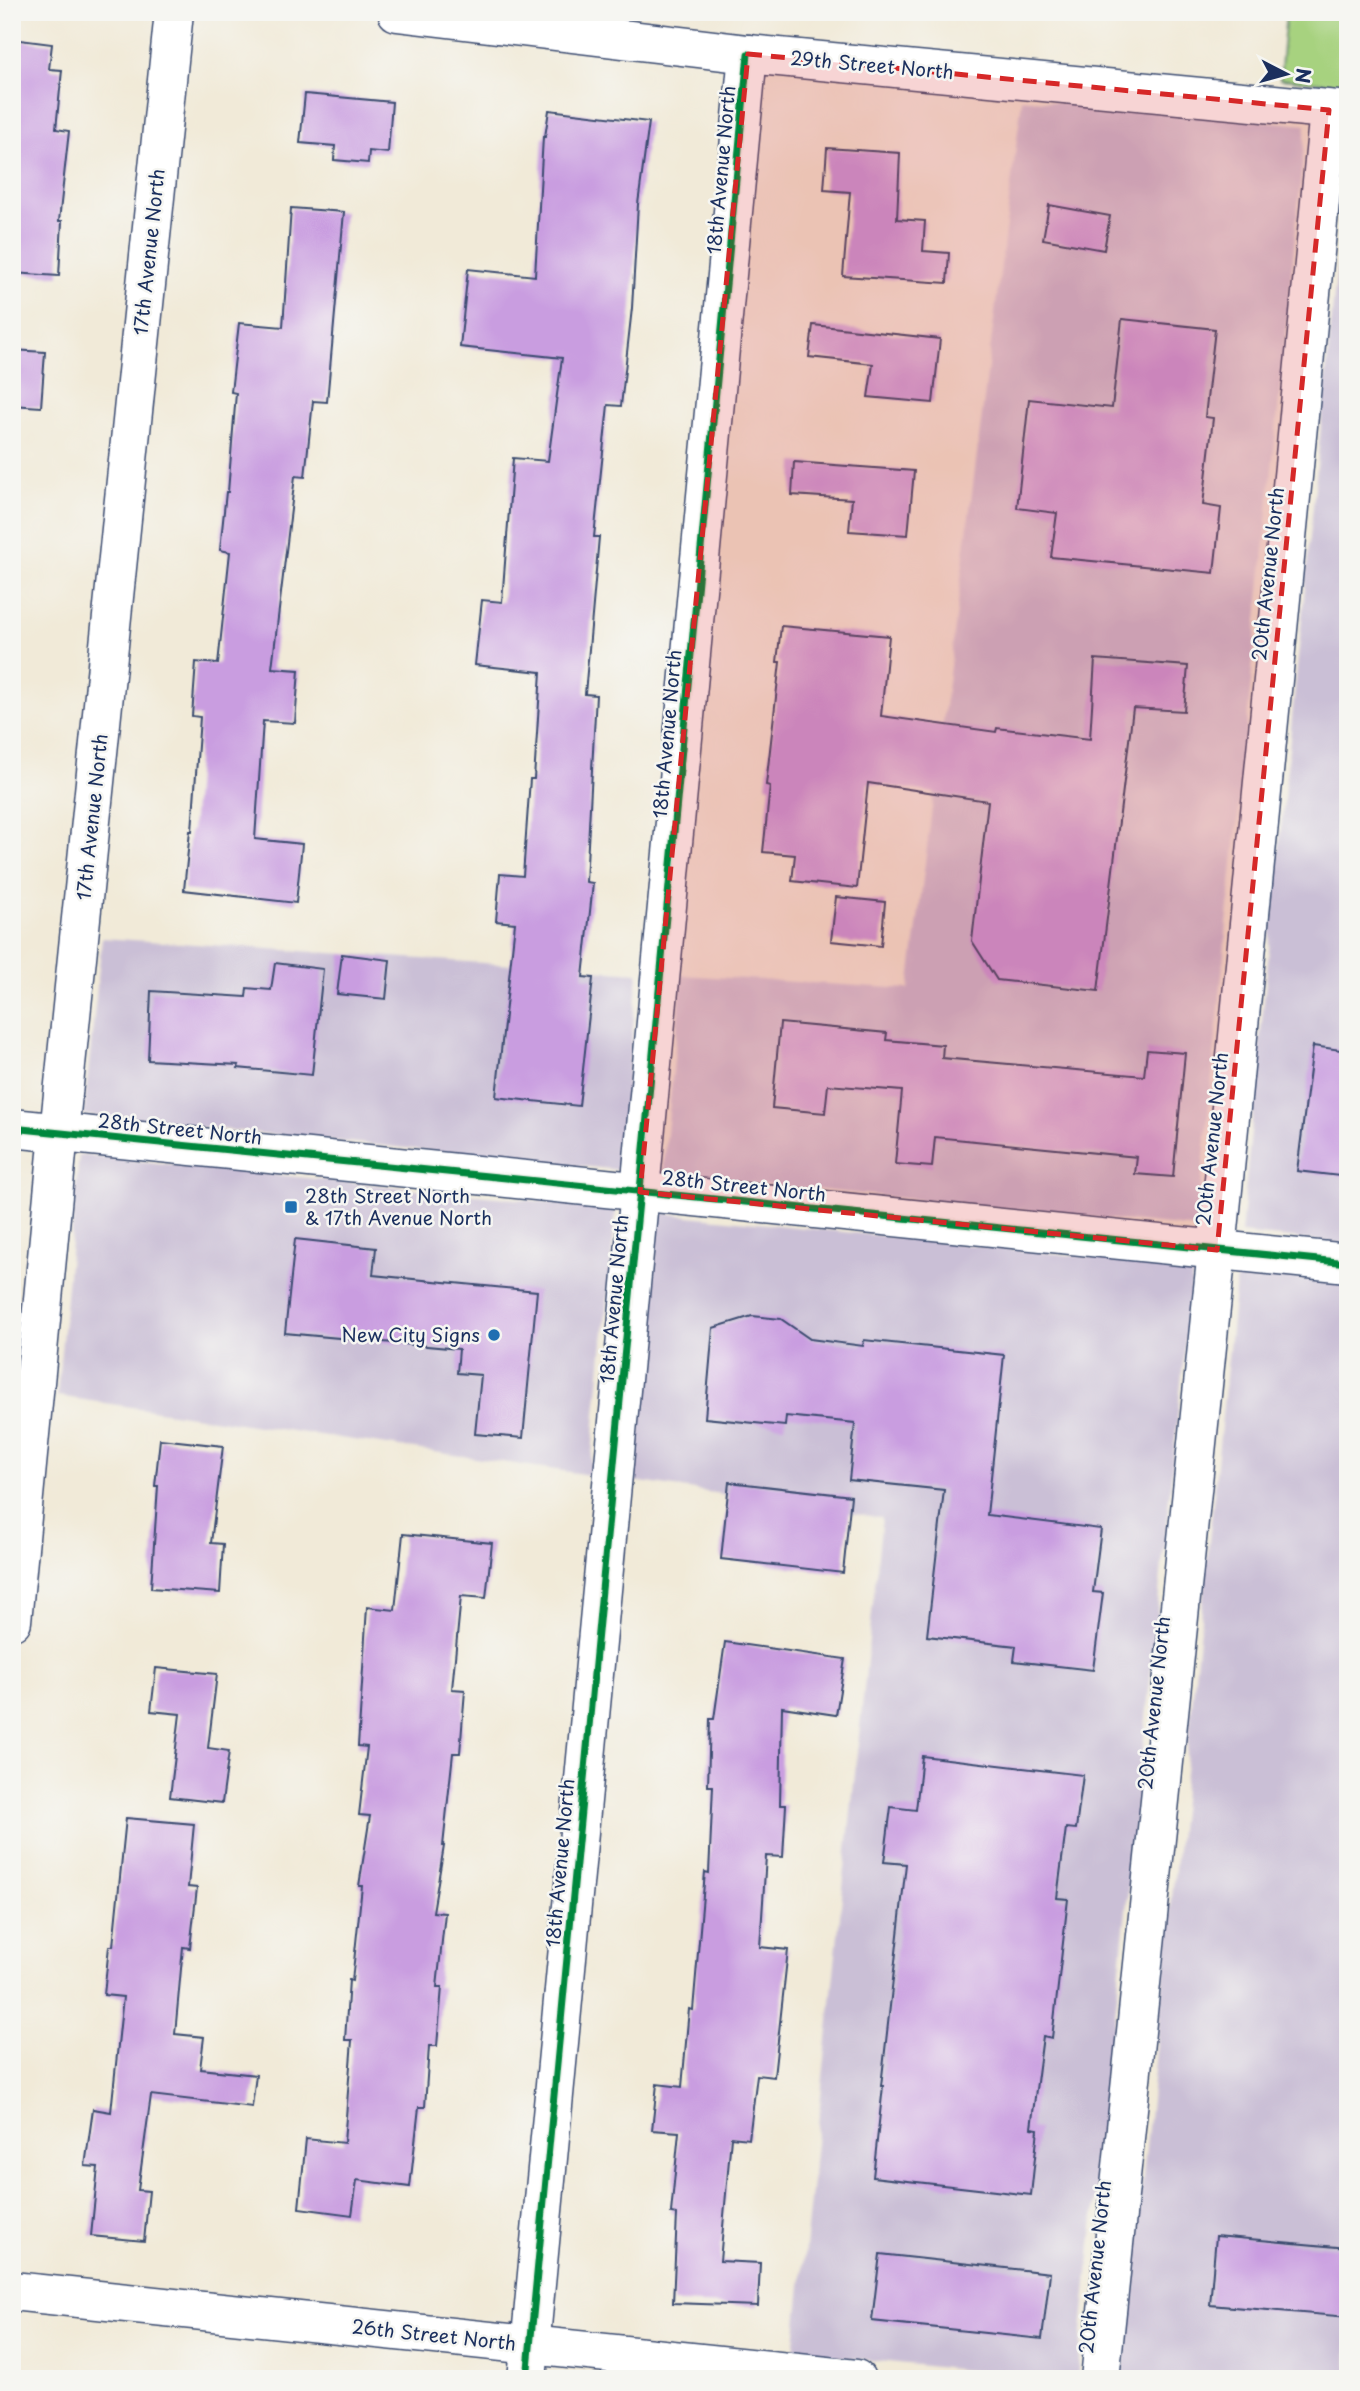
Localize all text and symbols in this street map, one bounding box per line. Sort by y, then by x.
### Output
north arrow [1252,38,1322,108]
street label: 29th Street North [789,43,955,85]
text: N [1289,67,1319,85]
street label: 18th Avenue North [699,84,741,255]
street label: 17th Avenue North [125,167,171,337]
street label: 20th Avenue North [1244,486,1290,662]
street label: 18th Avenue North [645,648,687,819]
street label: 17th Avenue North [68,732,114,902]
street label: 20th Avenue North [1188,1051,1234,1227]
street label: 28th Street North [97,1105,264,1151]
street label: 28th Street North [661,1162,828,1208]
place label: 28th Street North & 17th Avenue North [305,1181,492,1231]
marker: 28th Street North & 17th Avenue North [283,1199,299,1215]
street label: 18th Avenue North [592,1213,634,1384]
place label: New City Signs [341,1320,480,1348]
marker: New City Signs [486,1327,502,1343]
street label: 20th Avenue North [1130,1615,1176,1791]
street label: 18th Avenue North [538,1777,580,1948]
street label: 20th Avenue North [1071,2179,1117,2355]
street label: 26th Street North [351,2311,518,2357]

